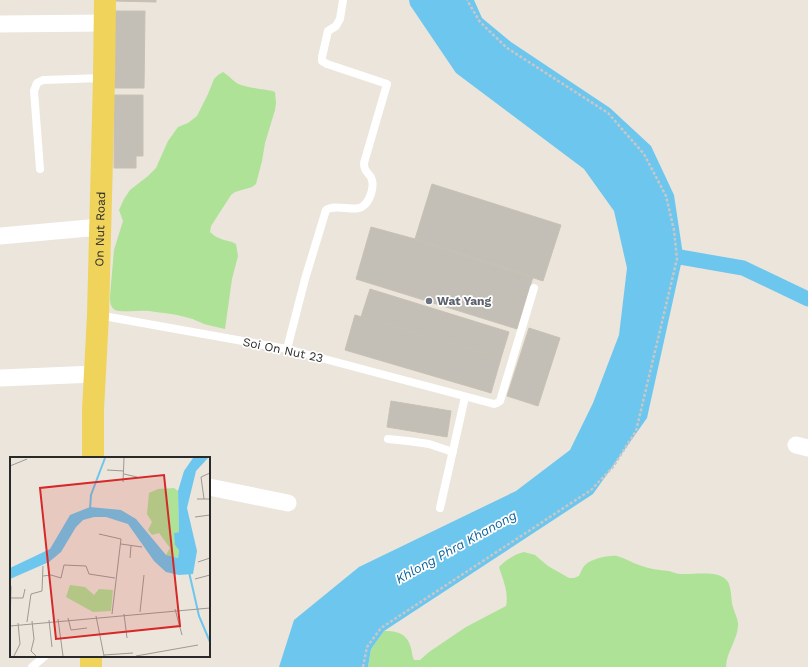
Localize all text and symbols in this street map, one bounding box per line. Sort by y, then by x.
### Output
street label: On Nut Road [92,191,108,267]
place label: Wat Yang [437,294,492,308]
marker: Wat Yang [424,296,434,306]
street label: Soi On Nut 23 [242,335,324,365]
inset map [10,457,210,657]
water label: Khlong Phra Khanong [393,507,519,587]

